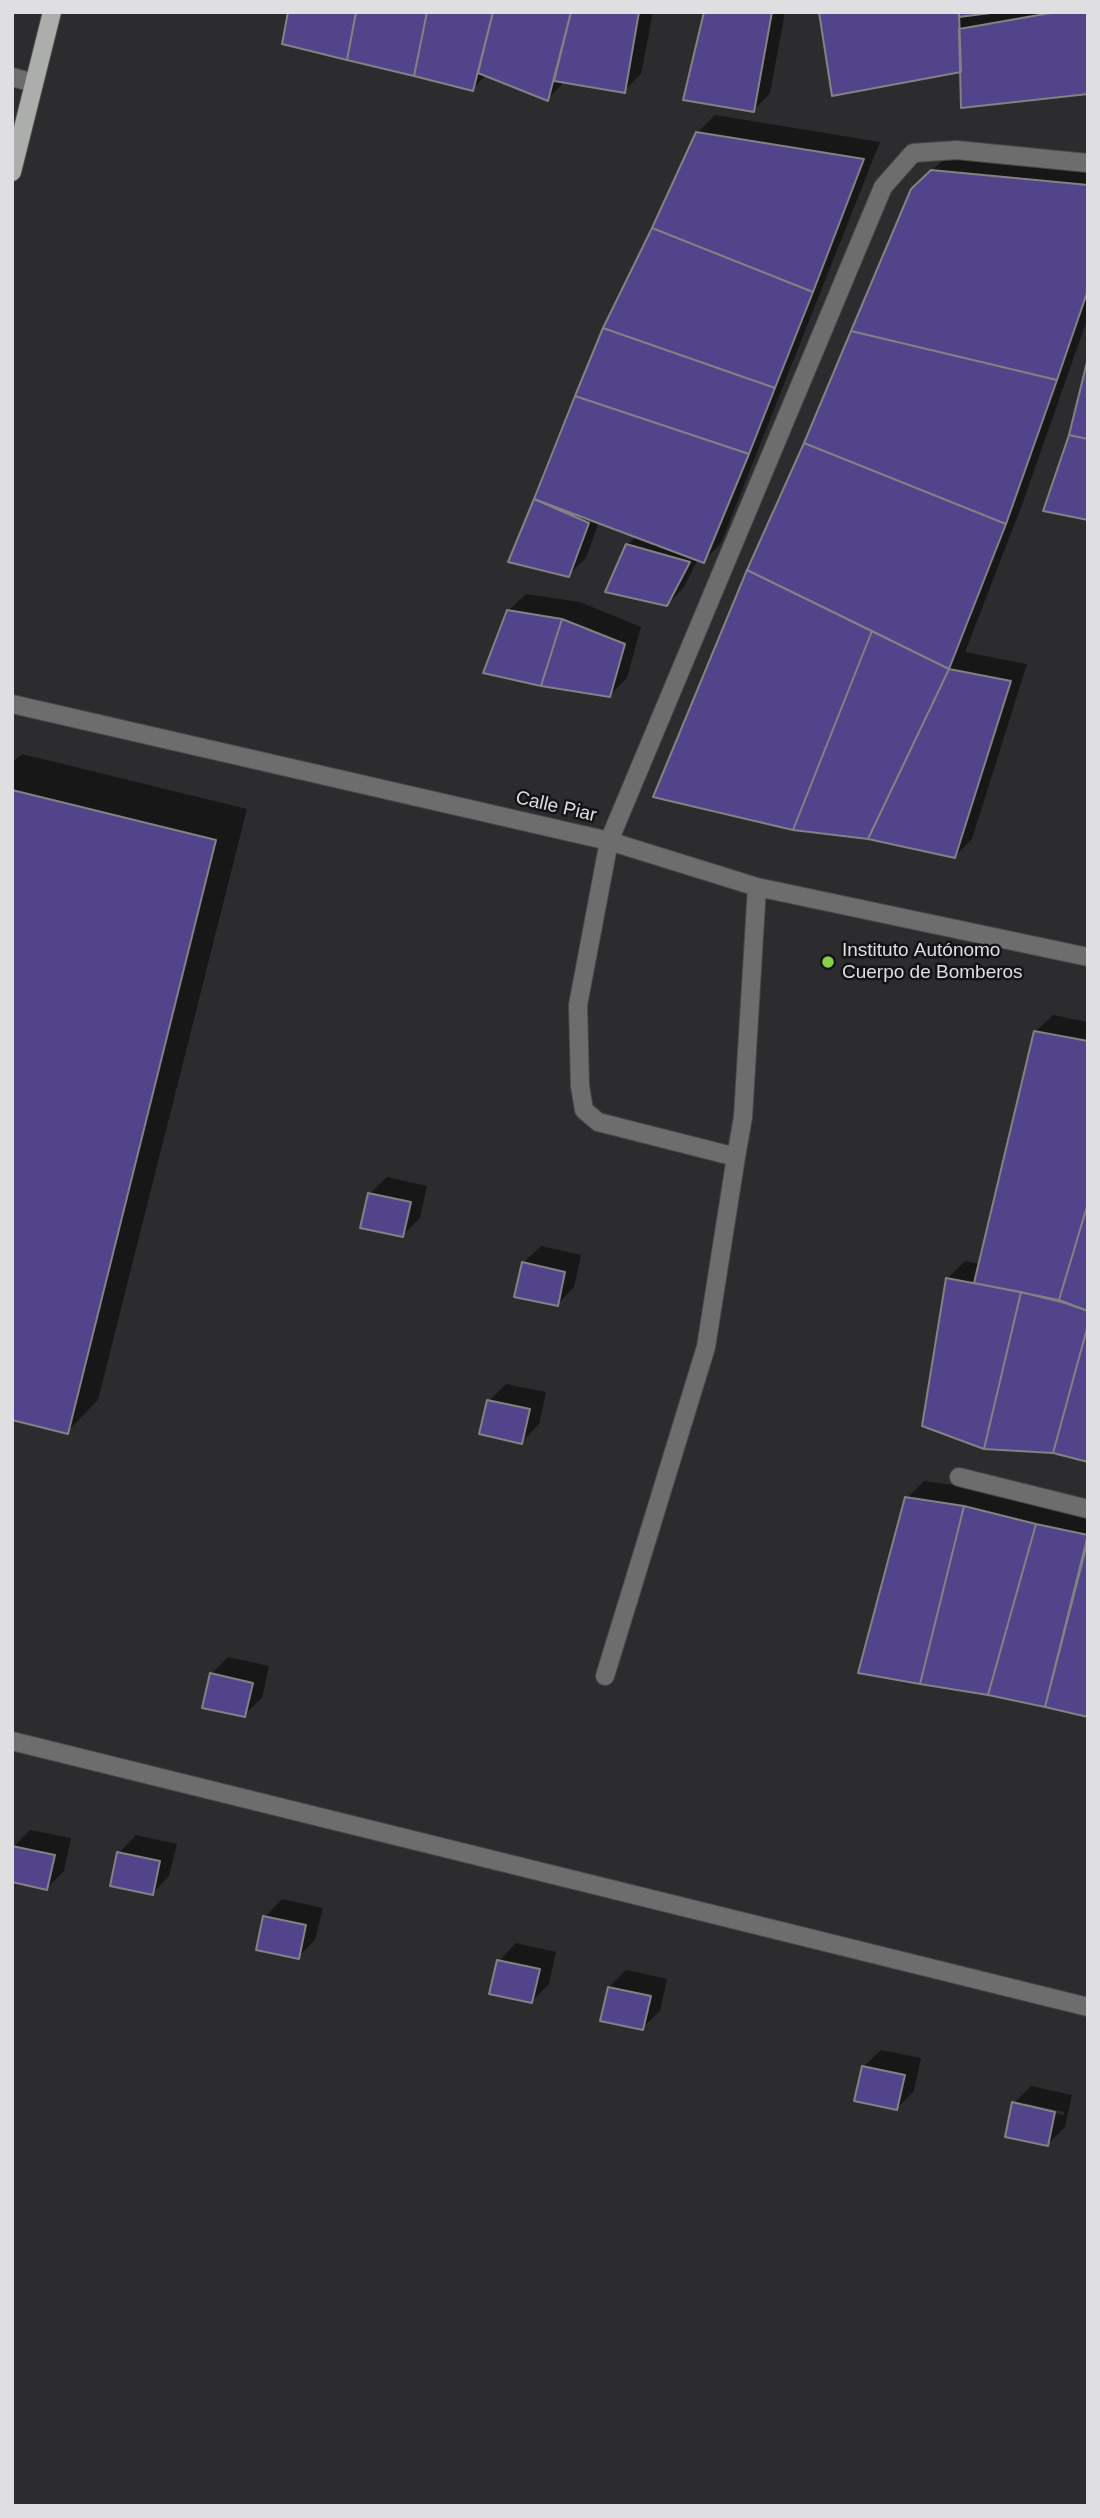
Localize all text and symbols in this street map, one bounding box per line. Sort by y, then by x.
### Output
street label: Calle Piar [513,787,599,827]
place label: Instituto Autónomo Cuerpo de Bomberos [842,940,1023,984]
marker: Instituto Autónomo Cuerpo de Bomberos [820,954,836,970]

